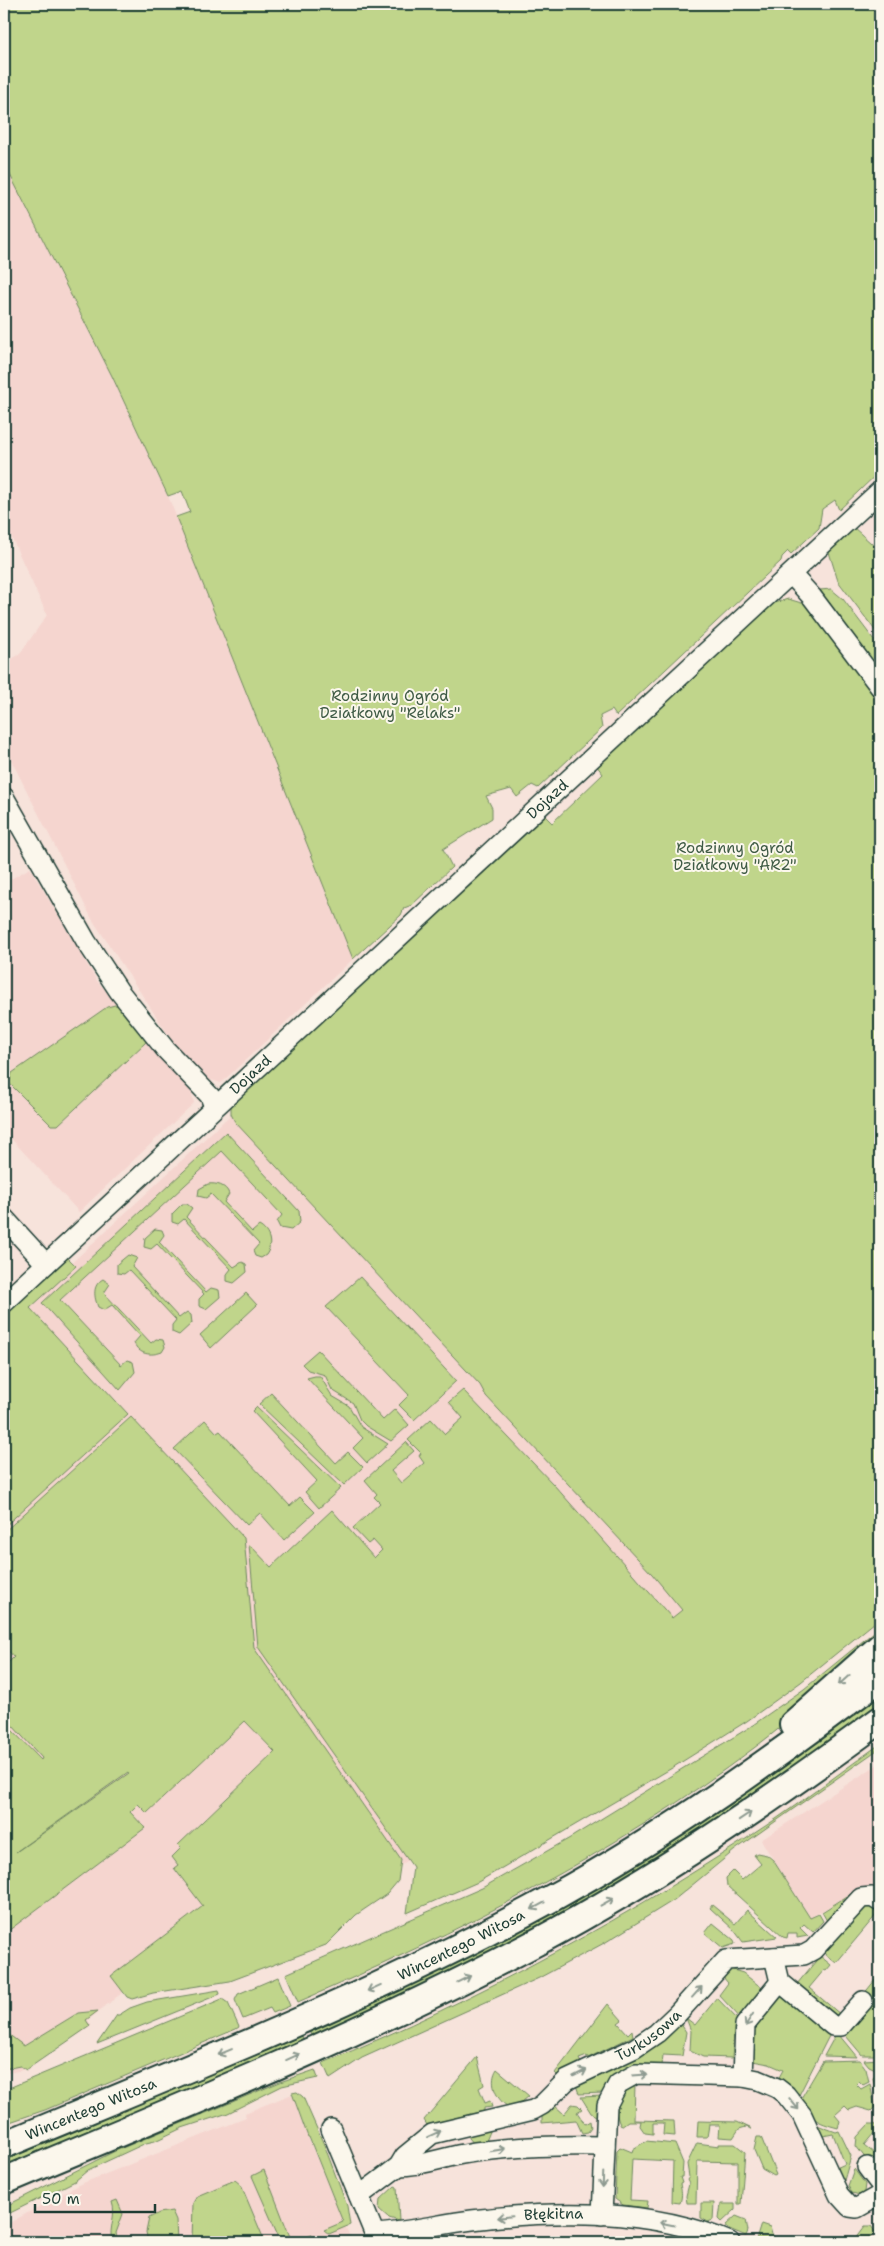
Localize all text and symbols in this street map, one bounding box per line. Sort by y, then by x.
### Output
park label: Rodzinny Ogród Działkowy "Relaks" [320,686,460,723]
street label: Dojazd [522,775,573,824]
park label: Rodzinny Ogród Działkowy "AR2" [673,838,797,875]
street label: Dojazd [225,1050,276,1099]
one-way arrow [837,1674,850,1686]
one-way arrow [738,1811,752,1821]
one-way arrow [600,1897,614,1907]
one-way arrow [530,1901,545,1911]
street label: Wincentego Witosa [394,1904,529,1985]
one-way arrow [456,1974,471,1983]
one-way arrow [367,1984,382,1993]
one-way arrow [691,1986,703,1999]
street label: Turkusowa [612,2005,686,2066]
one-way arrow [744,2013,755,2027]
one-way arrow [218,2048,233,2058]
one-way arrow [285,2052,300,2062]
one-way arrow [572,2068,587,2077]
one-way arrow [632,2070,648,2079]
street label: Wincentego Witosa [22,2073,160,2145]
one-way arrow [789,2097,799,2111]
one-way arrow [426,2129,441,2139]
one-way arrow [490,2145,506,2155]
one-way arrow [599,2172,608,2188]
scale bar [35,2181,155,2213]
text: 50 m [42,2189,80,2209]
street label: Błękitna [523,2204,584,2225]
one-way arrow [497,2212,513,2222]
one-way arrow [659,2219,675,2228]

